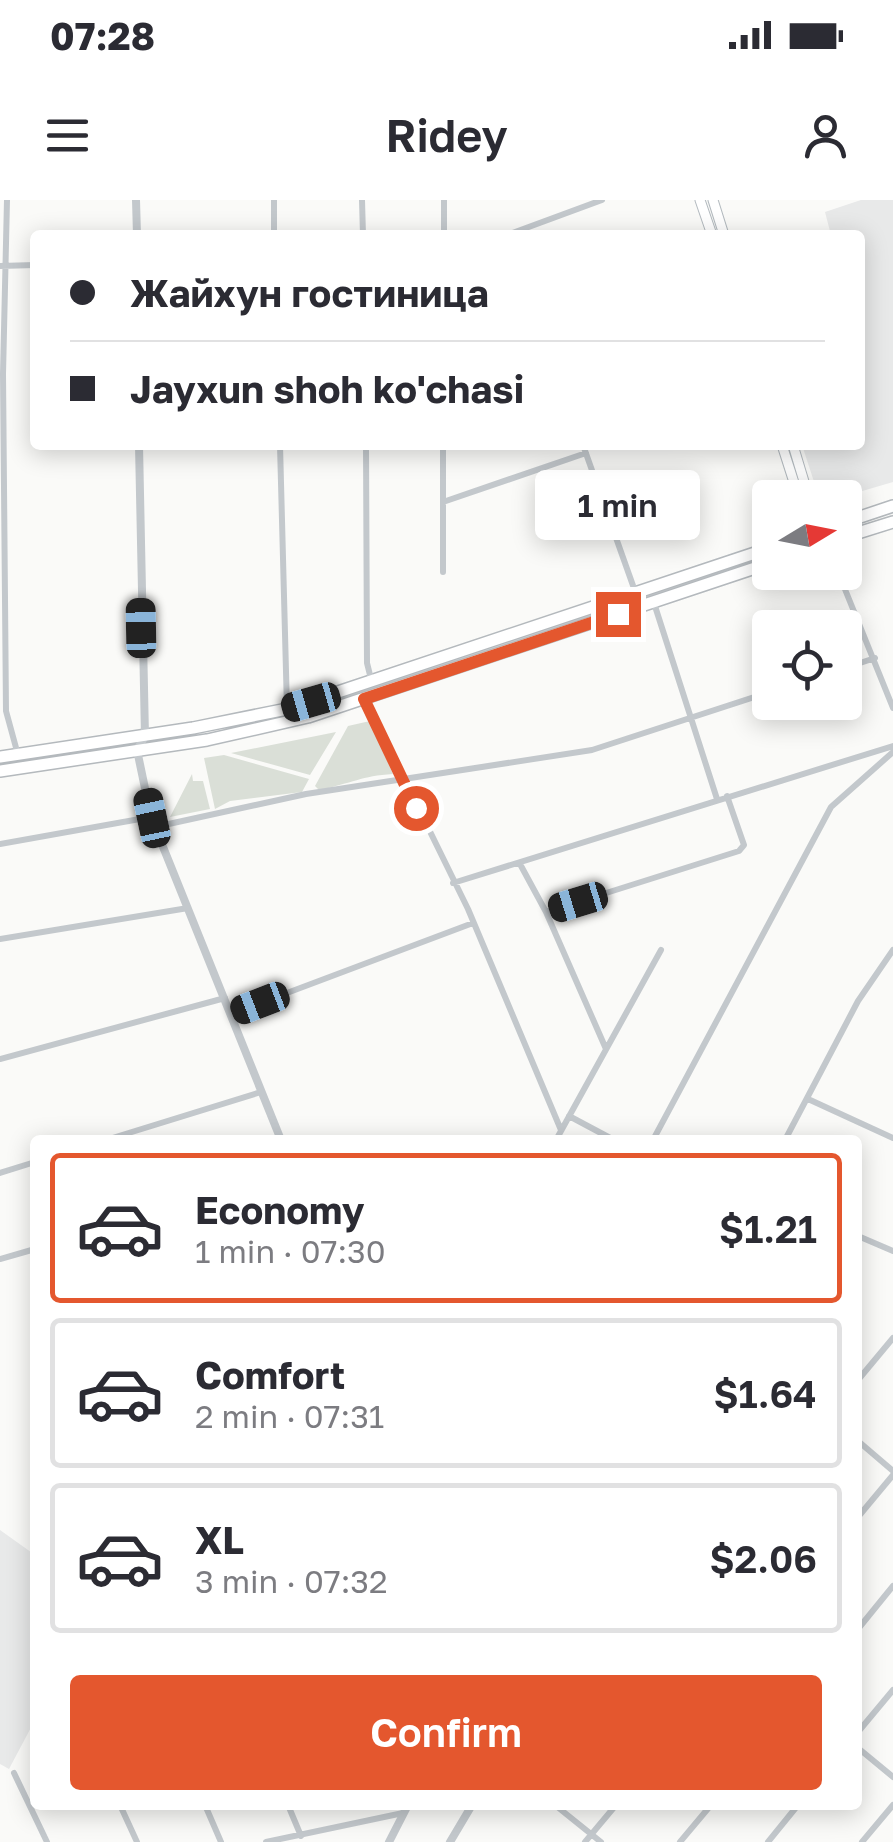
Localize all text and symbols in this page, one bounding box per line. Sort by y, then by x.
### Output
text: 07:28 [50,13,155,58]
icon: menu [40,108,95,163]
text: Ridey [385,108,508,162]
icon: person [798,108,853,163]
text: Жайхун гостиница [130,270,489,315]
text: Jayxun shoh ko'chasi [130,366,524,411]
callout: 1 min [536,469,700,539]
north arrow [752,480,862,590]
map controls [752,480,862,720]
text: 1 min [577,486,658,524]
route end [596,592,641,637]
car [125,598,157,658]
button: locate [752,610,862,720]
car [278,679,344,725]
car [131,786,173,850]
route start [394,786,439,831]
car [545,879,611,925]
car [227,978,293,1028]
icon: car [75,1183,165,1273]
text: Economy [195,1187,364,1232]
text: $1.21 [719,1206,817,1251]
text: 1 min · 07:30 [195,1232,386,1270]
icon: car [75,1348,165,1438]
text: Comfort [195,1352,345,1397]
text: $1.64 [713,1371,817,1416]
text: 2 min · 07:31 [195,1397,384,1435]
icon: car [75,1513,165,1603]
text: XL [195,1517,244,1562]
text: $2.06 [709,1536,817,1581]
text: 3 min · 07:32 [195,1562,388,1600]
button: Confirm [70,1675,822,1790]

